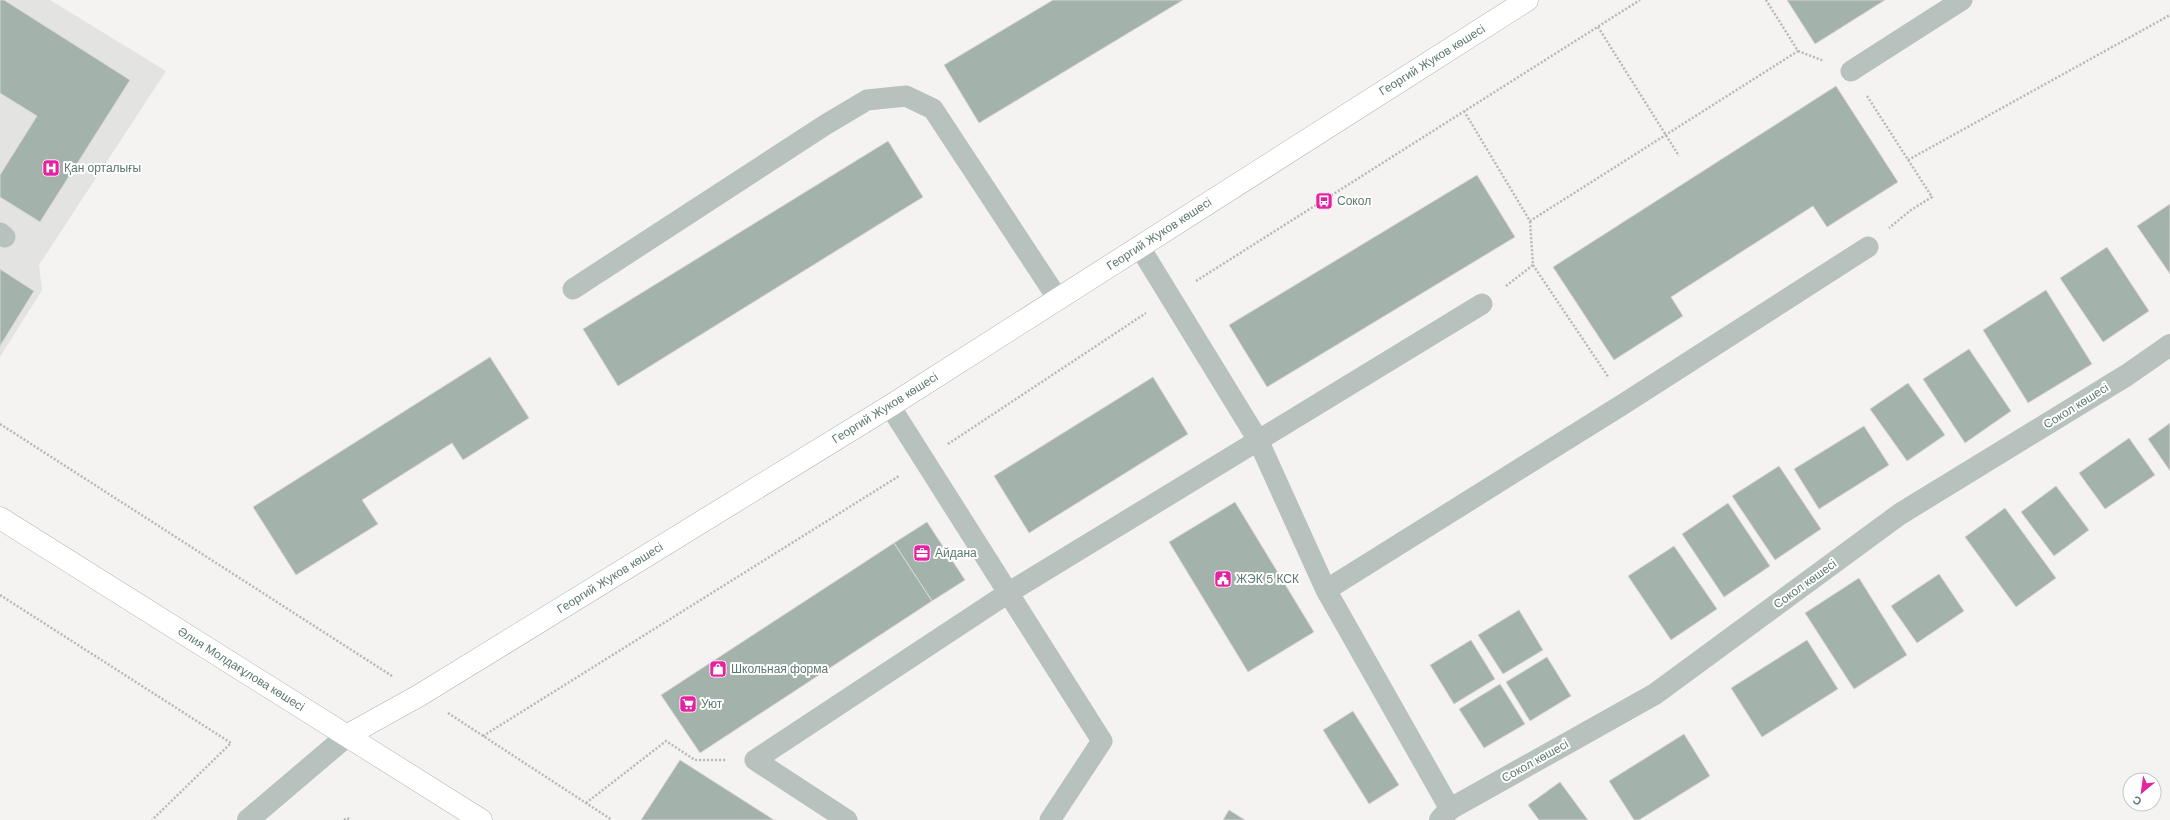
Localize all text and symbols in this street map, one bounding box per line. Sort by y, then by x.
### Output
street label: Георгий Жуков көшесі [1376,21,1488,99]
hospital icon: Қан орталығы [41,158,61,178]
place label: Қан орталығы [64,160,141,176]
bus stop icon: Сокол [1314,191,1334,211]
place label: Сокол [1337,193,1371,209]
street label: Георгий Жуков көшесі [1103,194,1215,274]
street label: Георгий Жуков көшесі [829,369,941,447]
street label: Сокол көшесі [2040,380,2112,432]
street label: Георгий Жуков көшесі [554,539,666,617]
office icon: Айдана [912,543,932,563]
place label: Айдана [935,545,977,561]
street label: Сокол көшесі [1770,556,1840,612]
public building icon: ЖЭК 5 КСК [1213,569,1233,589]
place label: ЖЭК 5 КСК [1236,571,1299,587]
street label: Әлия Молдағұлова көшесі [175,623,307,715]
shop icon: Школьная форма [708,659,728,679]
place label: Школьная форма [731,661,829,677]
supermarket icon: Уют [678,694,698,714]
place label: Уют [701,696,723,712]
street label: Сокол көшесі [1499,736,1571,786]
north arrow [2122,772,2162,812]
text: С [2130,793,2144,809]

